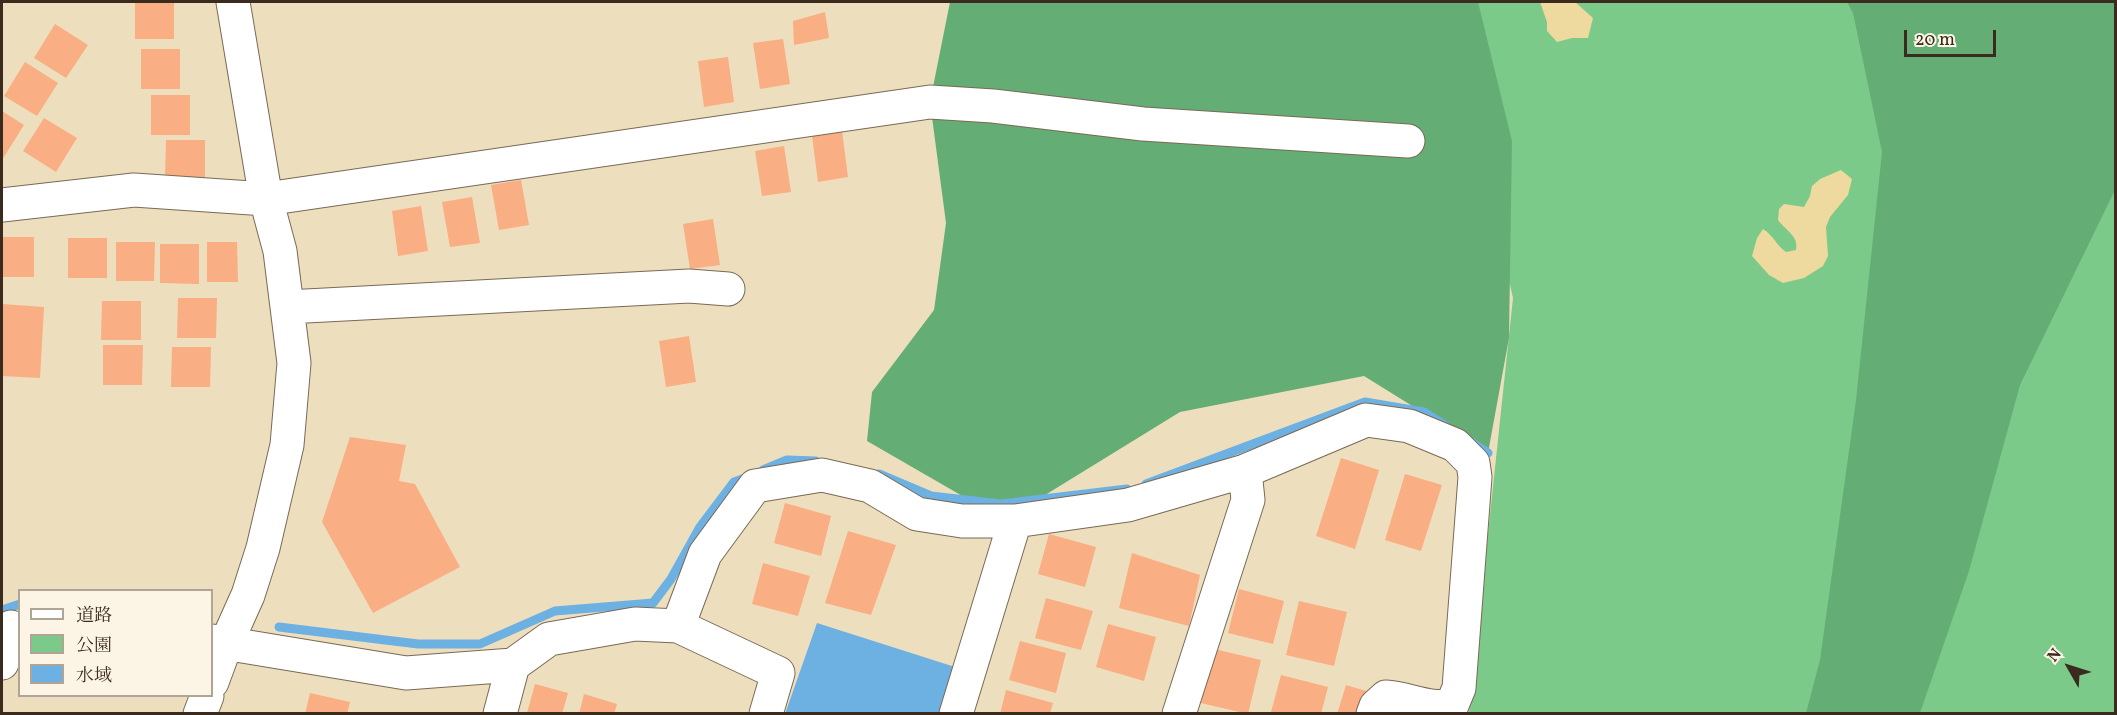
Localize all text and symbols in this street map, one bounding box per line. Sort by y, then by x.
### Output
scale bar [1907,18,1998,56]
text: 20 m [1915,28,1955,53]
legend [18,589,213,697]
text: 道路 [76,604,112,629]
text: 公園 [76,634,112,659]
north arrow [2039,637,2099,697]
text: N [2043,644,2067,667]
text: 水域 [76,664,112,689]

